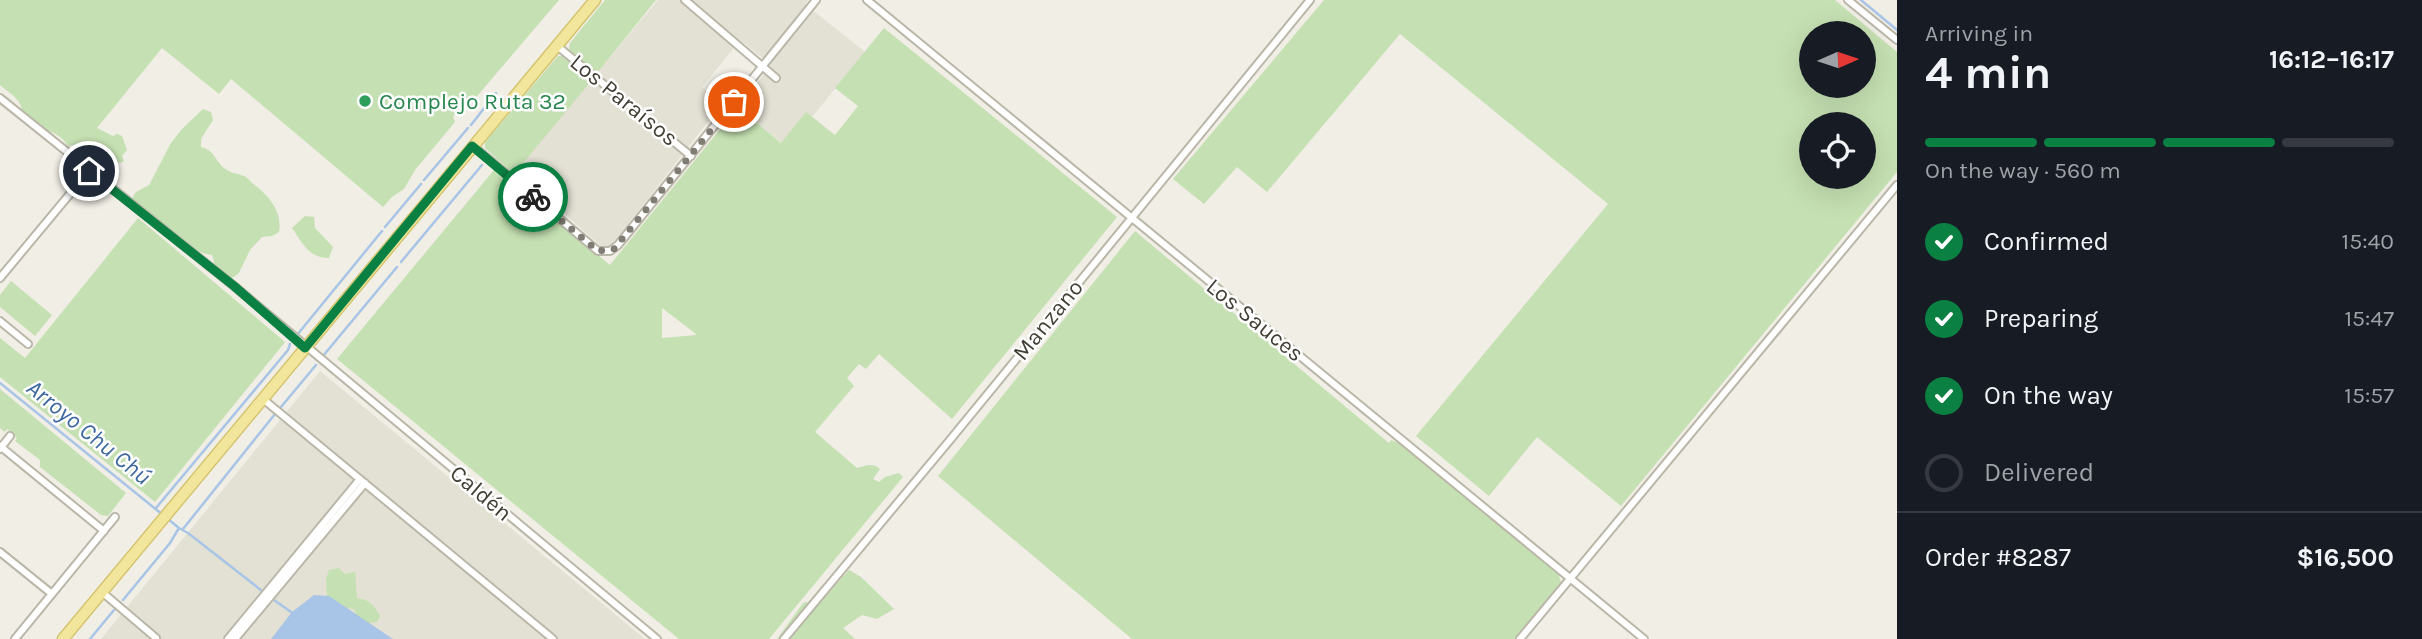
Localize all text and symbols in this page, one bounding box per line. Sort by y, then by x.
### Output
text: Arriving in [1925,20,2033,47]
north arrow [1799,21,1876,98]
map controls [1799,21,1876,189]
text: 16:12–16:17 [2269,44,2394,75]
text: 4 min [1925,46,2051,100]
street label: Los Paraísos [565,48,683,152]
pin [704,72,764,132]
icon: bag [715,83,753,121]
place label: Complejo Ruta 32 [379,88,566,115]
marker: Complejo Ruta 32 [357,93,373,109]
button: locate [1799,112,1876,189]
pin [59,141,119,201]
icon: home [70,152,108,190]
text: On the way · 560 m [1925,157,2121,184]
courier [498,162,568,232]
icon: bike [514,178,552,216]
icon: check [1925,223,1963,261]
text: Confirmed [1984,226,2109,257]
text: 15:40 [2342,228,2394,255]
street label: Los Sauces [1201,273,1309,367]
street label: Manzano [1007,274,1089,366]
icon: check [1925,300,1963,338]
text: Preparing [1984,303,2098,334]
text: 15:47 [2344,305,2394,332]
water label: Arroyo Chu Chú [21,373,157,491]
icon: check [1925,377,1963,415]
text: On the way [1984,380,2113,411]
text: 15:57 [2344,382,2394,409]
text: Delivered [1984,457,2094,488]
street label: Caldén [445,459,517,527]
text: Order #8287 [1925,542,2071,573]
text: $16,500 [2296,542,2394,573]

